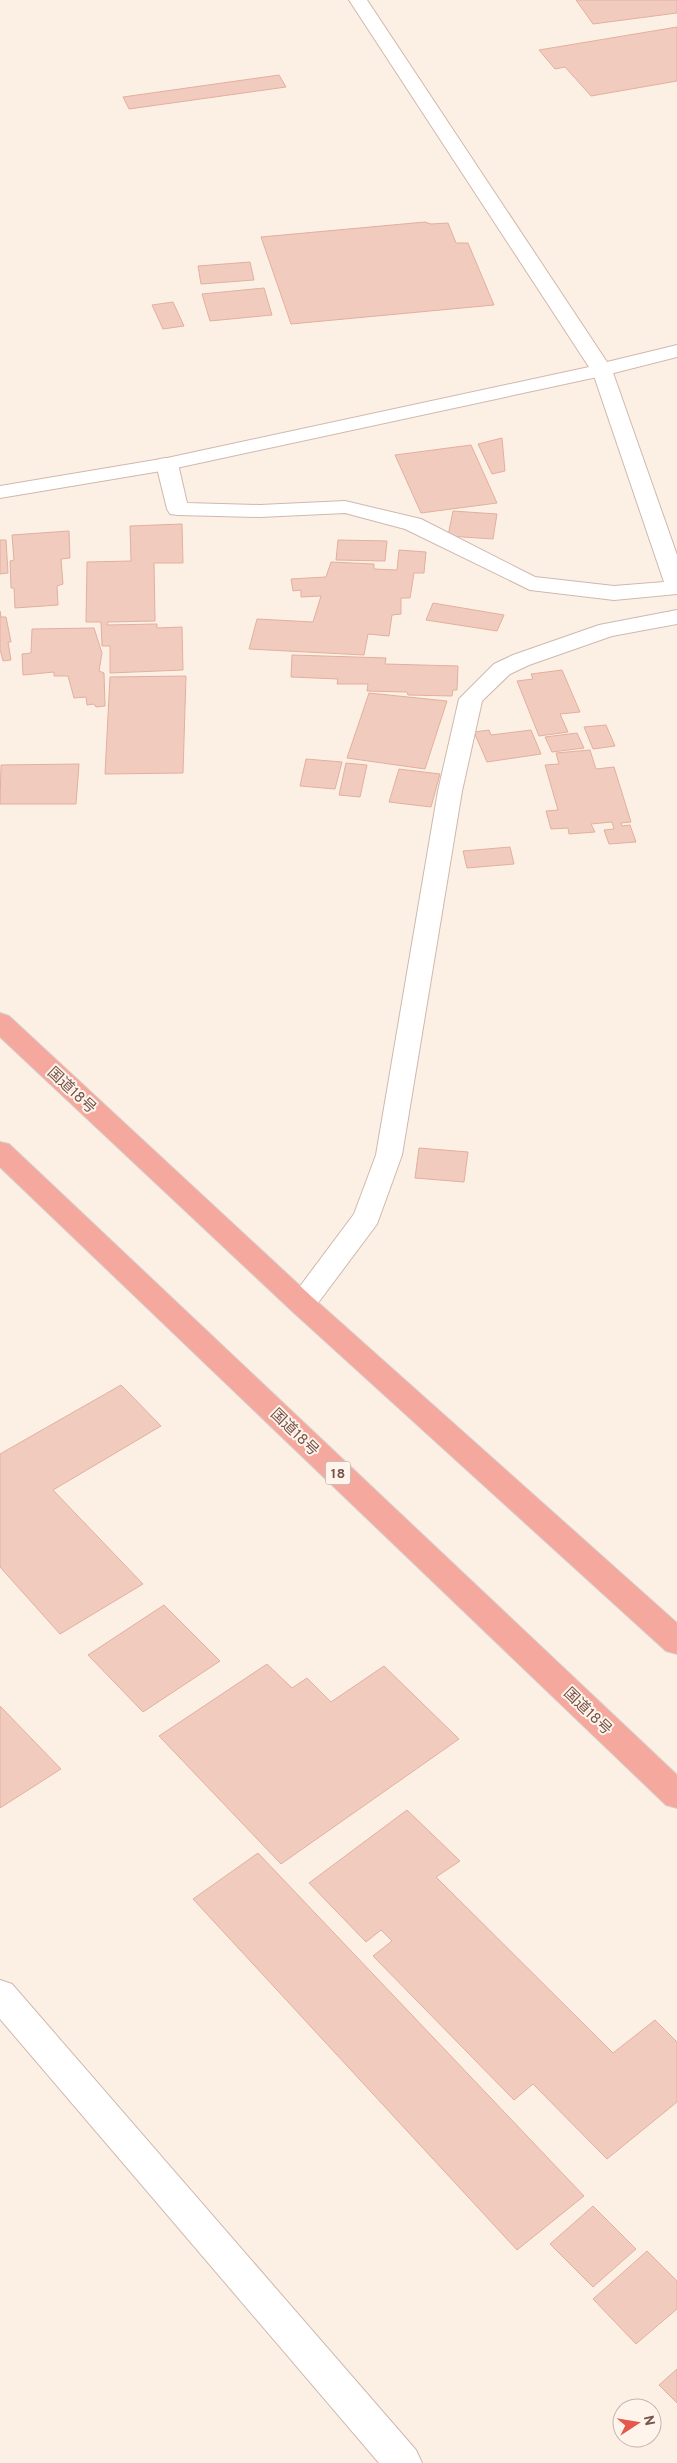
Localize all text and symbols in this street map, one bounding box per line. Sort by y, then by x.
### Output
street label: 国道18号 [43,1064,99,1118]
street label: 国道18号 [266,1405,322,1461]
road number: 18 [326,1462,350,1485]
street label: 国道18号 [559,1684,615,1740]
north arrow [612,2398,662,2448]
text: N [639,2414,658,2427]

